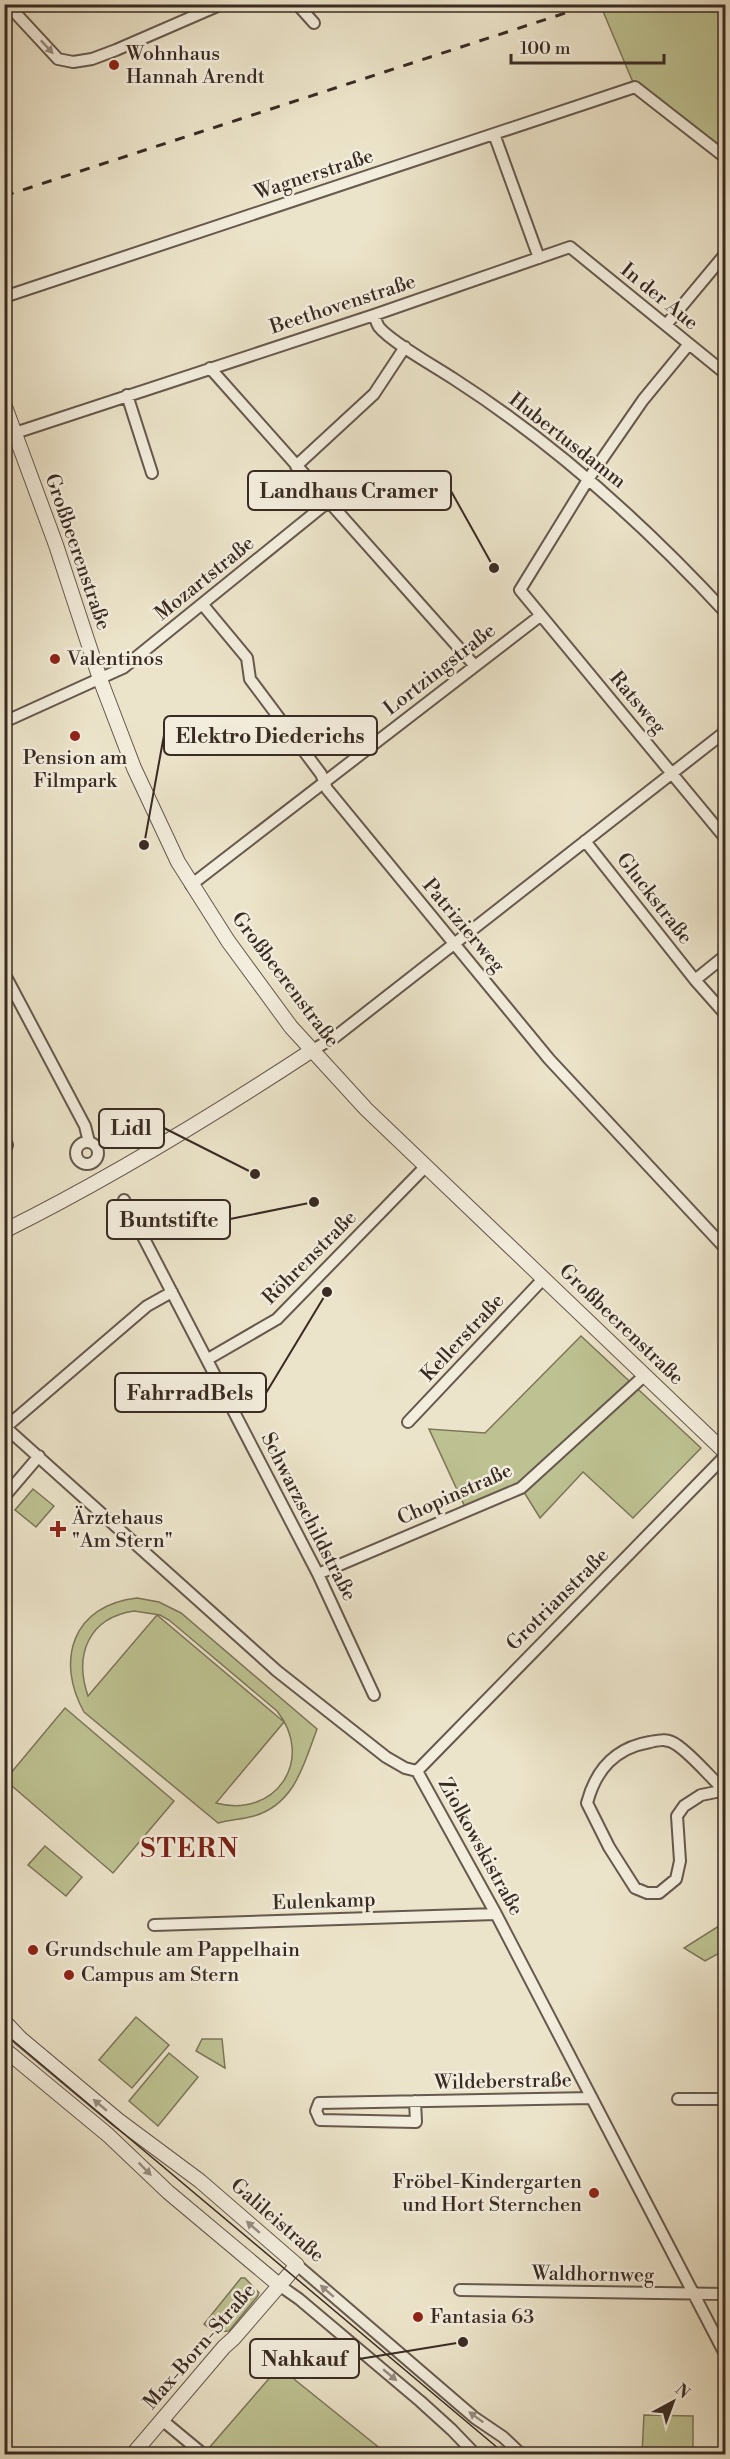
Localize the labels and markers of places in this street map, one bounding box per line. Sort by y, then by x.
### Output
place label: Wohnhaus Hannah Arendt [125,42,265,90]
marker: Wohnhaus Hannah Arendt [107,58,121,72]
callout: Landhaus Cramer [248,471,451,510]
place label: Valentinos [66,647,163,672]
marker: Valentinos [48,652,62,666]
callout: Elektro Diederichs [164,716,377,755]
marker: Pension am Filmpark [68,729,82,743]
place label: Pension am Filmpark [23,746,128,794]
callout: Lidl [99,1109,164,1148]
callout: Buntstifte [107,1200,230,1239]
callout: FahrradBels [115,1373,266,1412]
place label: Ärztehaus "Am Stern" [71,1505,173,1554]
marker: Ärztehaus "Am Stern" [49,1520,67,1538]
place label: Grundschule am Pappelhain [45,1938,300,1963]
marker: Grundschule am Pappelhain [26,1943,40,1957]
place label: Campus am Stern [81,1963,239,1988]
marker: Campus am Stern [62,1968,76,1982]
place label: Fröbel-Kindergarten und Hort Sternchen [392,2170,582,2218]
marker: Fröbel-Kindergarten und Hort Sternchen [587,2186,601,2200]
place label: Fantasia 63 [430,2305,534,2330]
marker: Fantasia 63 [411,2310,425,2324]
callout: Nahkauf [250,2339,359,2378]

